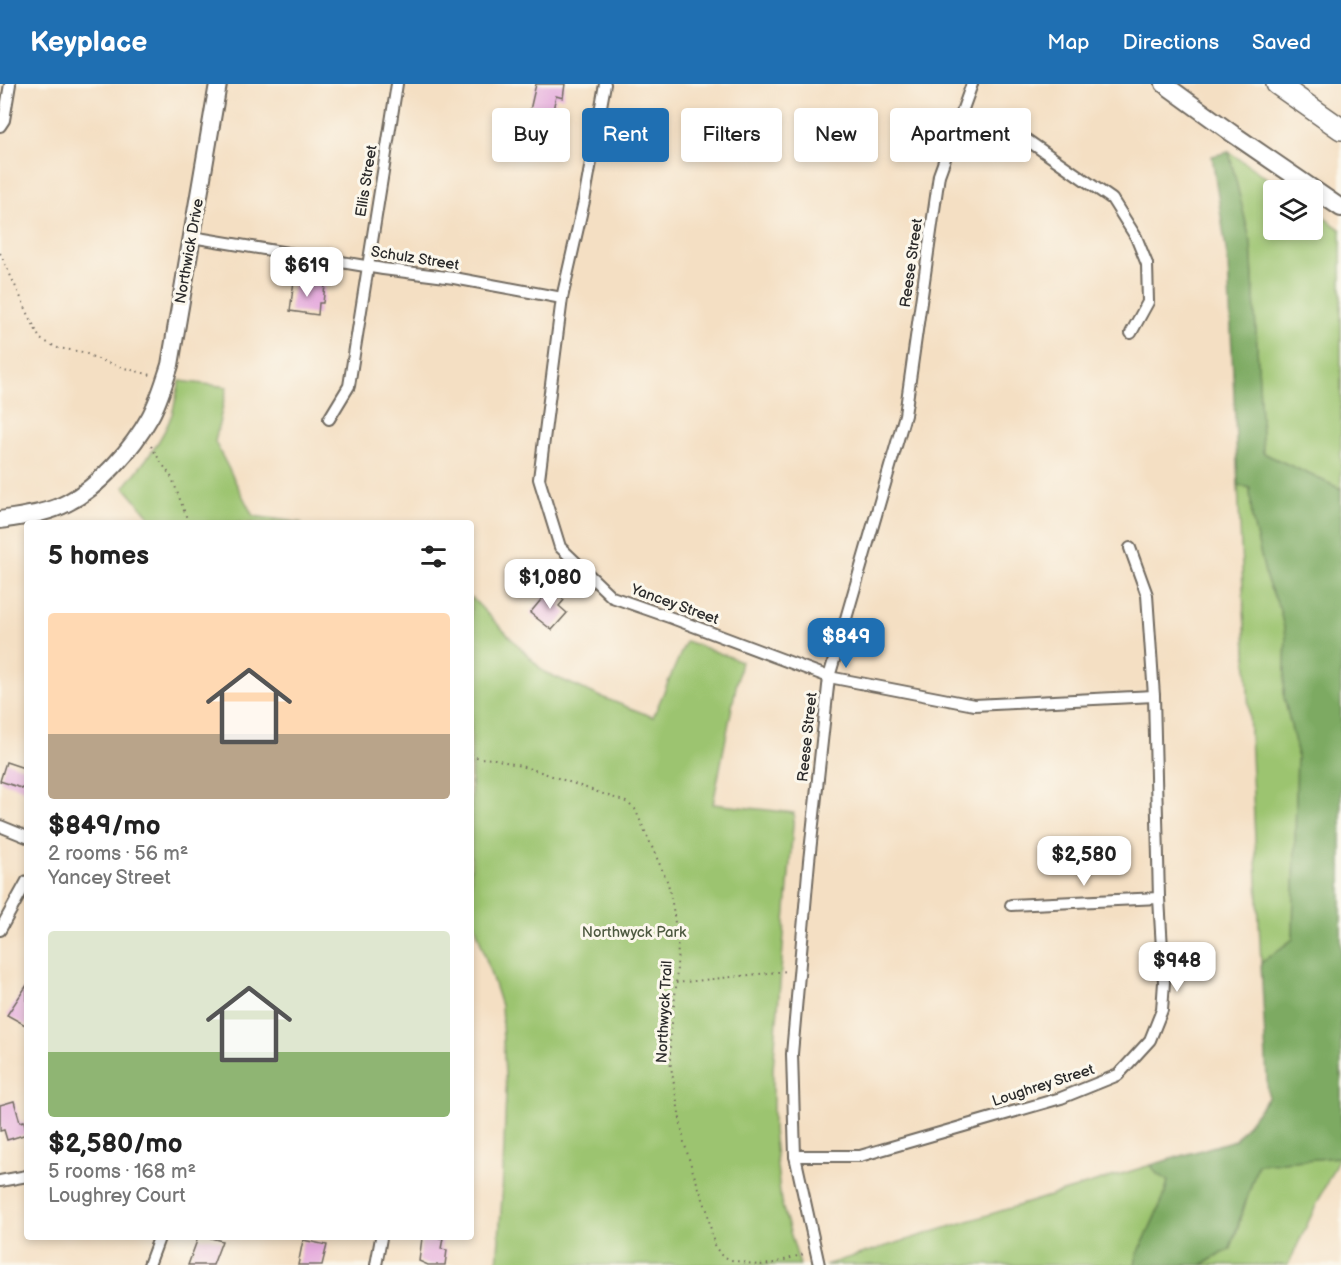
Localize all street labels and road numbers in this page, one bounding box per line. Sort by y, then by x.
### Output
street label: Ellis Street [351,143,382,218]
street label: Northwick Drive [171,197,208,305]
street label: Reese Street [896,217,927,309]
street label: Schulz Street [369,242,461,275]
street label: Yancey Street [627,579,722,629]
street label: Reese Street [793,691,822,783]
street label: Northwyck Trail [652,960,677,1064]
street label: Loughrey Street [990,1060,1097,1111]

